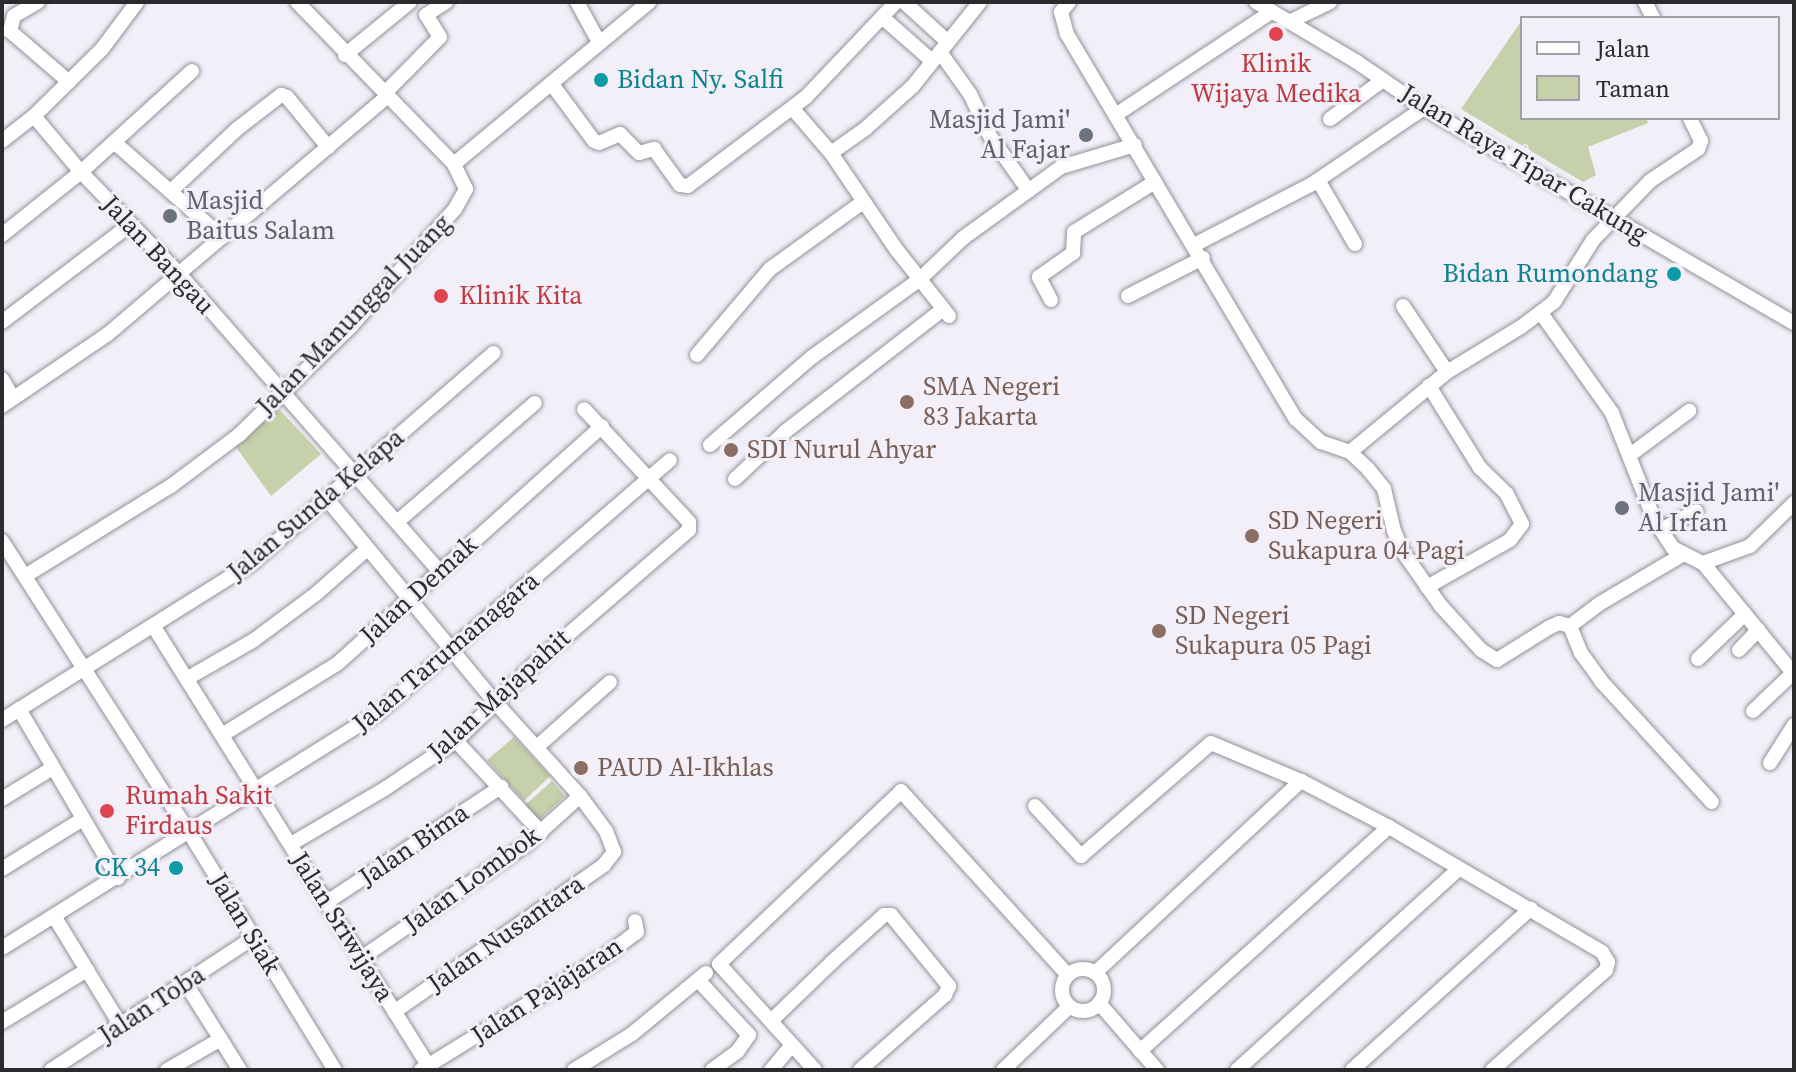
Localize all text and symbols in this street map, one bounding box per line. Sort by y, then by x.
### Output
legend [1520,16,1780,120]
marker: Klinik Wijaya Medika [1265,23,1287,45]
text: Jalan [1596,32,1650,65]
place label: Klinik Wijaya Medika [1191,48,1361,110]
place label: Bidan Ny. Salfi [617,64,784,96]
marker: Bidan Ny. Salfi [592,71,610,89]
text: Taman [1596,72,1670,105]
street label: Jalan Raya Tipar Cakung [1394,78,1654,250]
place label: Masjid Jami' Al Fajar [929,104,1070,166]
marker: Masjid Jami' Al Fajar [1077,126,1095,144]
place label: Masjid Baitus Salam [186,185,335,246]
street label: Jalan Bangau [95,189,221,321]
marker: Masjid Baitus Salam [161,207,179,225]
street label: Jalan Manunggal Juang [250,208,458,422]
place label: Bidan Rumondang [1442,258,1658,290]
marker: Bidan Rumondang [1665,265,1683,283]
place label: Klinik Kita [459,280,582,312]
marker: Klinik Kita [430,285,452,307]
place label: SMA Negeri 83 Jakarta [923,371,1060,432]
marker: SMA Negeri 83 Jakarta [898,393,916,411]
street label: Jalan Sunda Kelapa [221,422,411,588]
place label: SDI Nurul Ahyar [747,434,936,466]
marker: SDI Nurul Ahyar [722,441,740,459]
place label: Masjid Jami' Al Irfan [1638,477,1779,538]
marker: Masjid Jami' Al Irfan [1613,499,1631,517]
place label: SD Negeri Sukapura 04 Pagi [1268,505,1465,566]
marker: SD Negeri Sukapura 04 Pagi [1243,527,1261,545]
street label: Jalan Demak [354,529,484,651]
street label: Jalan Tarumanagara [346,565,546,739]
place label: SD Negeri Sukapura 05 Pagi [1175,600,1372,662]
marker: SD Negeri Sukapura 05 Pagi [1150,622,1168,640]
street label: Jalan Majapahit [421,623,577,767]
place label: PAUD Al-Ikhlas [597,752,774,784]
marker: PAUD Al-Ikhlas [572,759,590,777]
place label: Rumah Sakit Firdaus [125,780,272,842]
street label: Jalan Bima [353,797,475,893]
marker: Rumah Sakit Firdaus [96,800,118,822]
street label: Jalan Lombok [398,820,546,940]
street label: Jalan Sriwijaya [284,847,400,1007]
place label: CK 34 [94,852,160,884]
marker: CK 34 [167,859,185,877]
street label: Jalan Siak [202,867,288,981]
street label: Jalan Nusantara [422,868,590,1000]
street label: Jalan Pajajaran [466,931,628,1051]
street label: Jalan Toba [93,959,211,1051]

